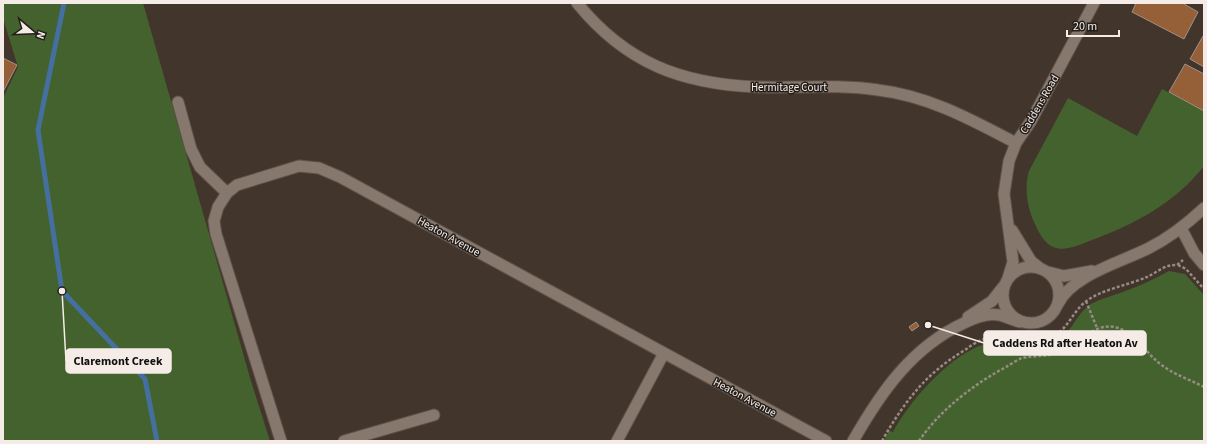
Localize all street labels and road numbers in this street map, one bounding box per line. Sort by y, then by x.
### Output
street label: Caddens Road [1016,72,1062,137]
street label: Hermitage Court [751,80,827,95]
street label: Heaton Avenue [415,213,483,260]
street label: Heaton Avenue [711,374,779,421]

